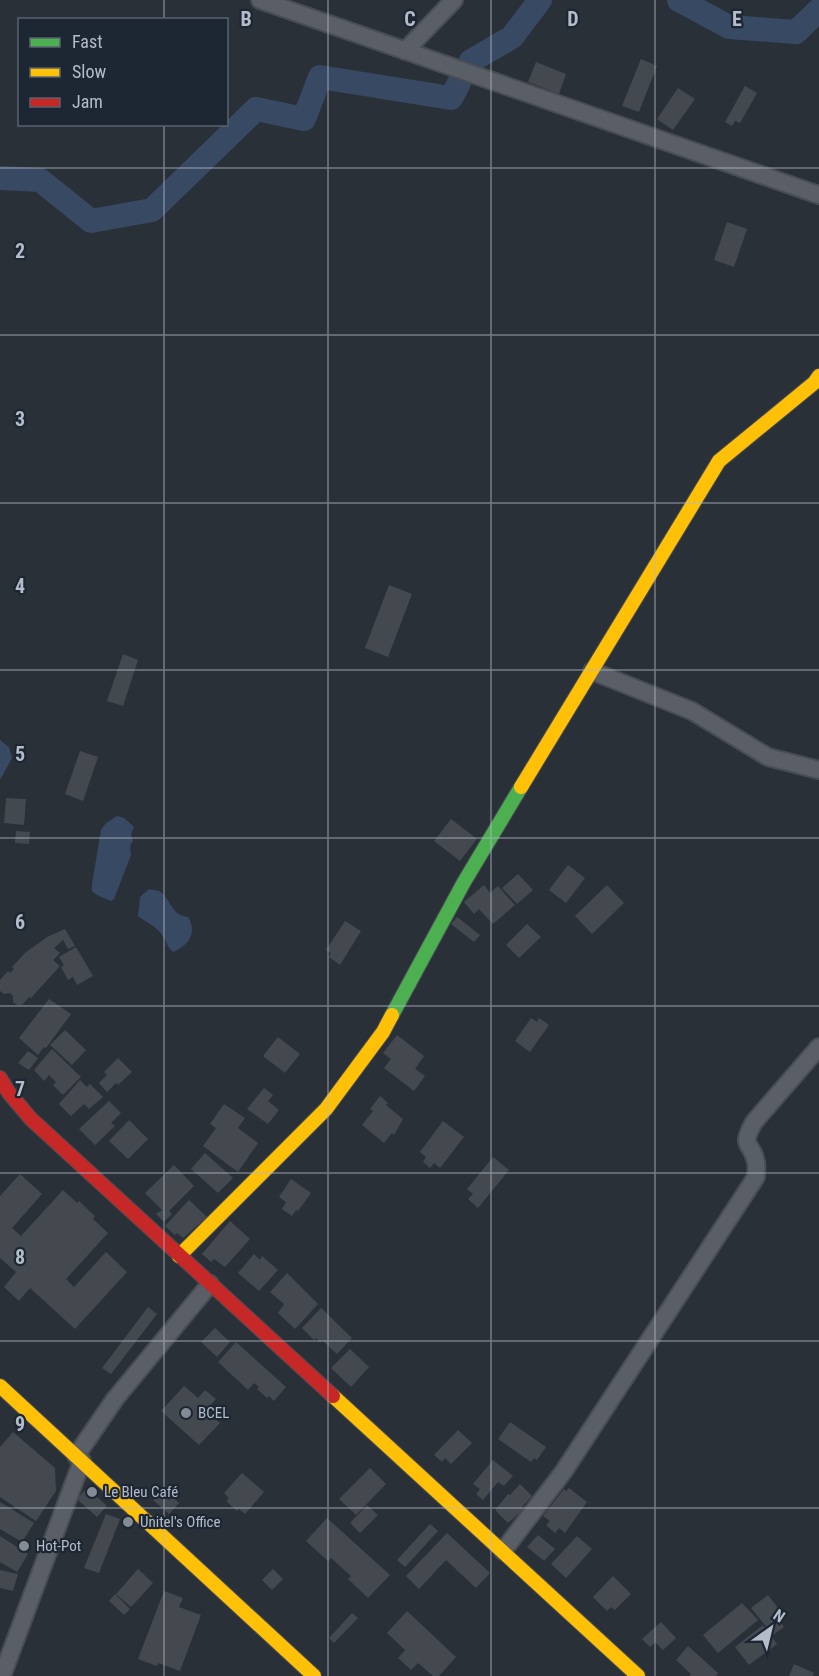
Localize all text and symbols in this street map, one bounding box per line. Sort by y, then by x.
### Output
text: B [240,7,252,31]
text: C [404,7,416,31]
text: D [567,7,579,31]
text: E [732,7,742,31]
legend [18,18,228,126]
text: Fast [72,31,103,52]
text: Slow [72,61,107,82]
text: Jam [72,91,103,112]
text: 2 [15,239,25,263]
text: 3 [15,407,25,431]
text: 4 [15,574,25,598]
text: 5 [15,742,25,766]
text: 6 [15,910,25,934]
text: 7 [15,1077,25,1101]
text: 8 [15,1245,25,1269]
place label: BCEL [198,1404,229,1422]
marker: BCEL [179,1406,193,1420]
text: 9 [15,1412,25,1436]
place label: Le Bleu Café [104,1483,178,1501]
marker: Le Bleu Café [85,1485,99,1499]
place label: Unitel's Office [140,1513,221,1531]
marker: Unitel's Office [121,1515,135,1529]
place label: Hot-Pot [36,1537,81,1555]
marker: Hot-Pot [17,1539,31,1553]
north arrow [741,1598,801,1658]
text: N [770,1605,788,1627]

